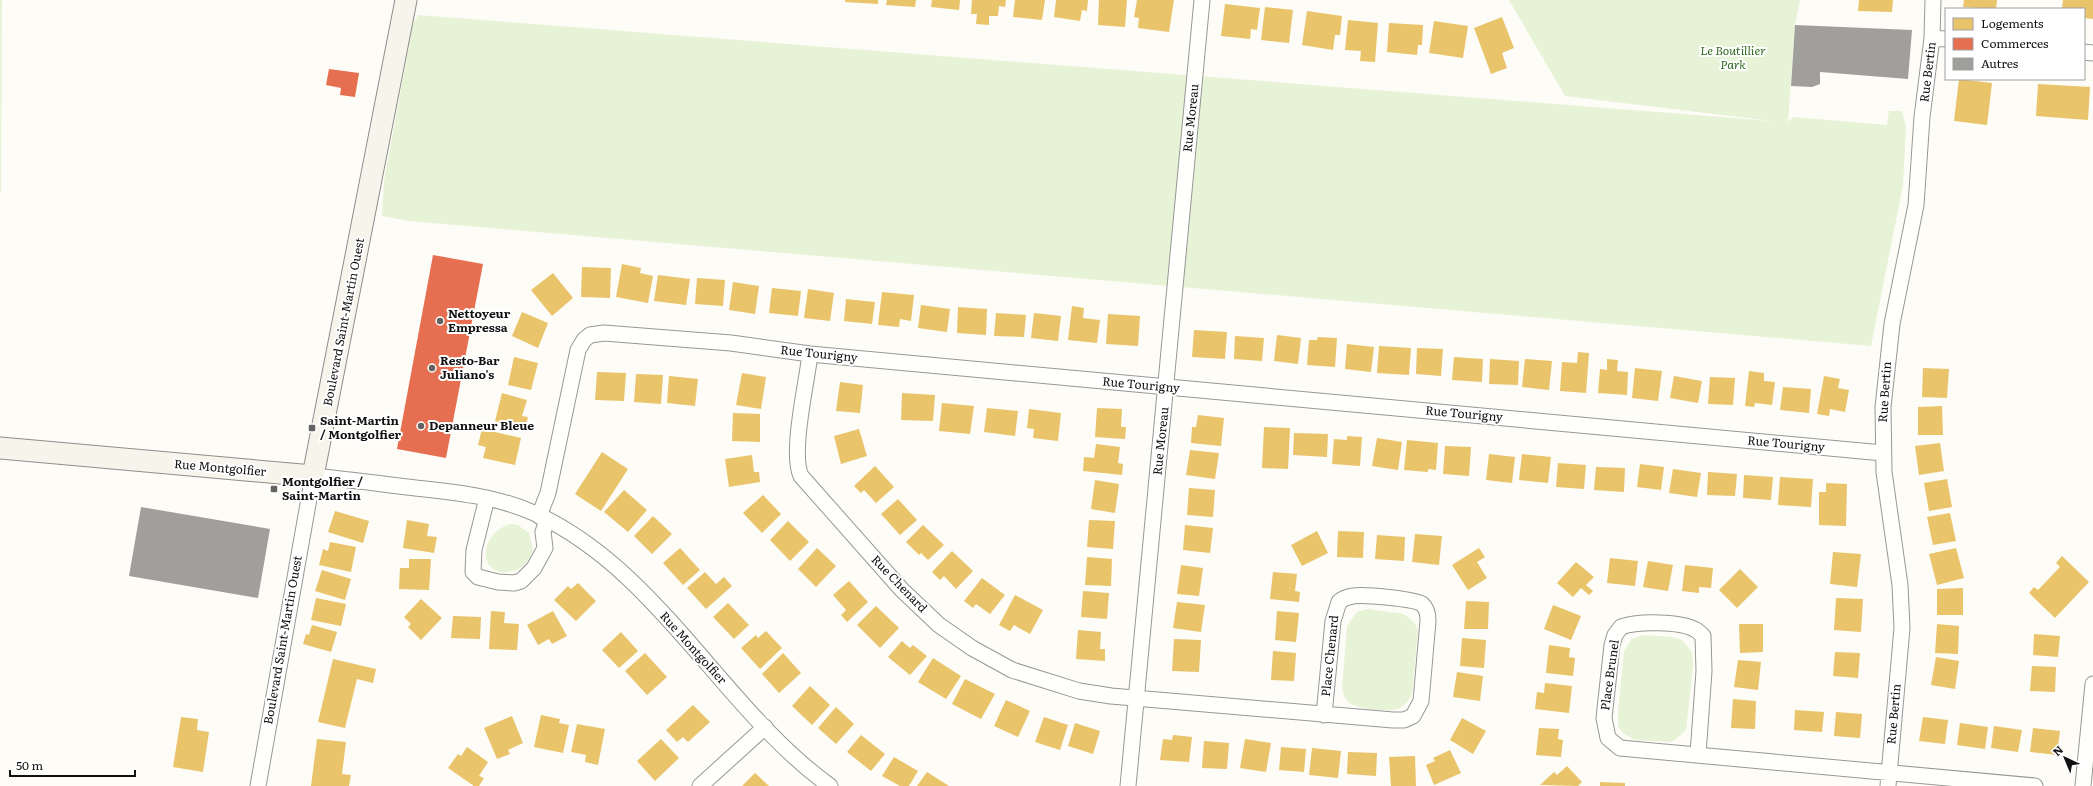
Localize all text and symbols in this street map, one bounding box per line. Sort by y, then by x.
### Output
legend [1945,8,2085,80]
text: Logements [1981,14,2044,32]
text: Commerces [1981,34,2049,52]
park label: Le Boutillier Park [1700,41,1766,73]
street label: Rue Bertin [1914,41,1940,103]
text: Autres [1981,54,2019,72]
street label: Rue Moreau [1177,82,1203,153]
street label: Boulevard Saint-Martin Ouest [318,236,368,408]
place label: Nettoyeur Empressa [448,304,511,336]
marker: Nettoyeur Empressa [435,316,445,326]
street label: Rue Tourigny [780,340,859,366]
place label: Resto-Bar Juliano's [440,351,500,383]
street label: Rue Bertin [1873,361,1895,423]
marker: Resto-Bar Juliano's [427,363,437,373]
street label: Rue Tourigny [1102,372,1181,396]
street label: Rue Tourigny [1425,401,1504,425]
street label: Rue Moreau [1147,405,1173,476]
place label: Saint-Martin / Montgolfier [320,411,402,443]
place label: Depanneur Bleue [429,416,534,434]
marker: Depanneur Bleue [416,421,426,431]
marker: Saint-Martin / Montgolfier [307,423,317,433]
street label: Rue Tourigny [1747,431,1826,455]
street label: Rue Montgolfier [173,454,267,480]
place label: Montgolfier / Saint-Martin [282,472,363,504]
marker: Montgolfier / Saint-Martin [269,484,279,494]
street label: Rue Chenard [868,550,932,617]
street label: Boulevard Saint-Martin Ouest [258,554,306,726]
street label: Rue Montgolfier [656,607,732,688]
street label: Place Chenard [1316,614,1342,697]
street label: Place Brunel [1595,638,1623,711]
street label: Rue Bertin [1881,683,1905,745]
north arrow [2045,738,2085,778]
text: N [2048,741,2066,759]
scale bar [10,752,135,778]
text: 50 m [16,756,43,774]

